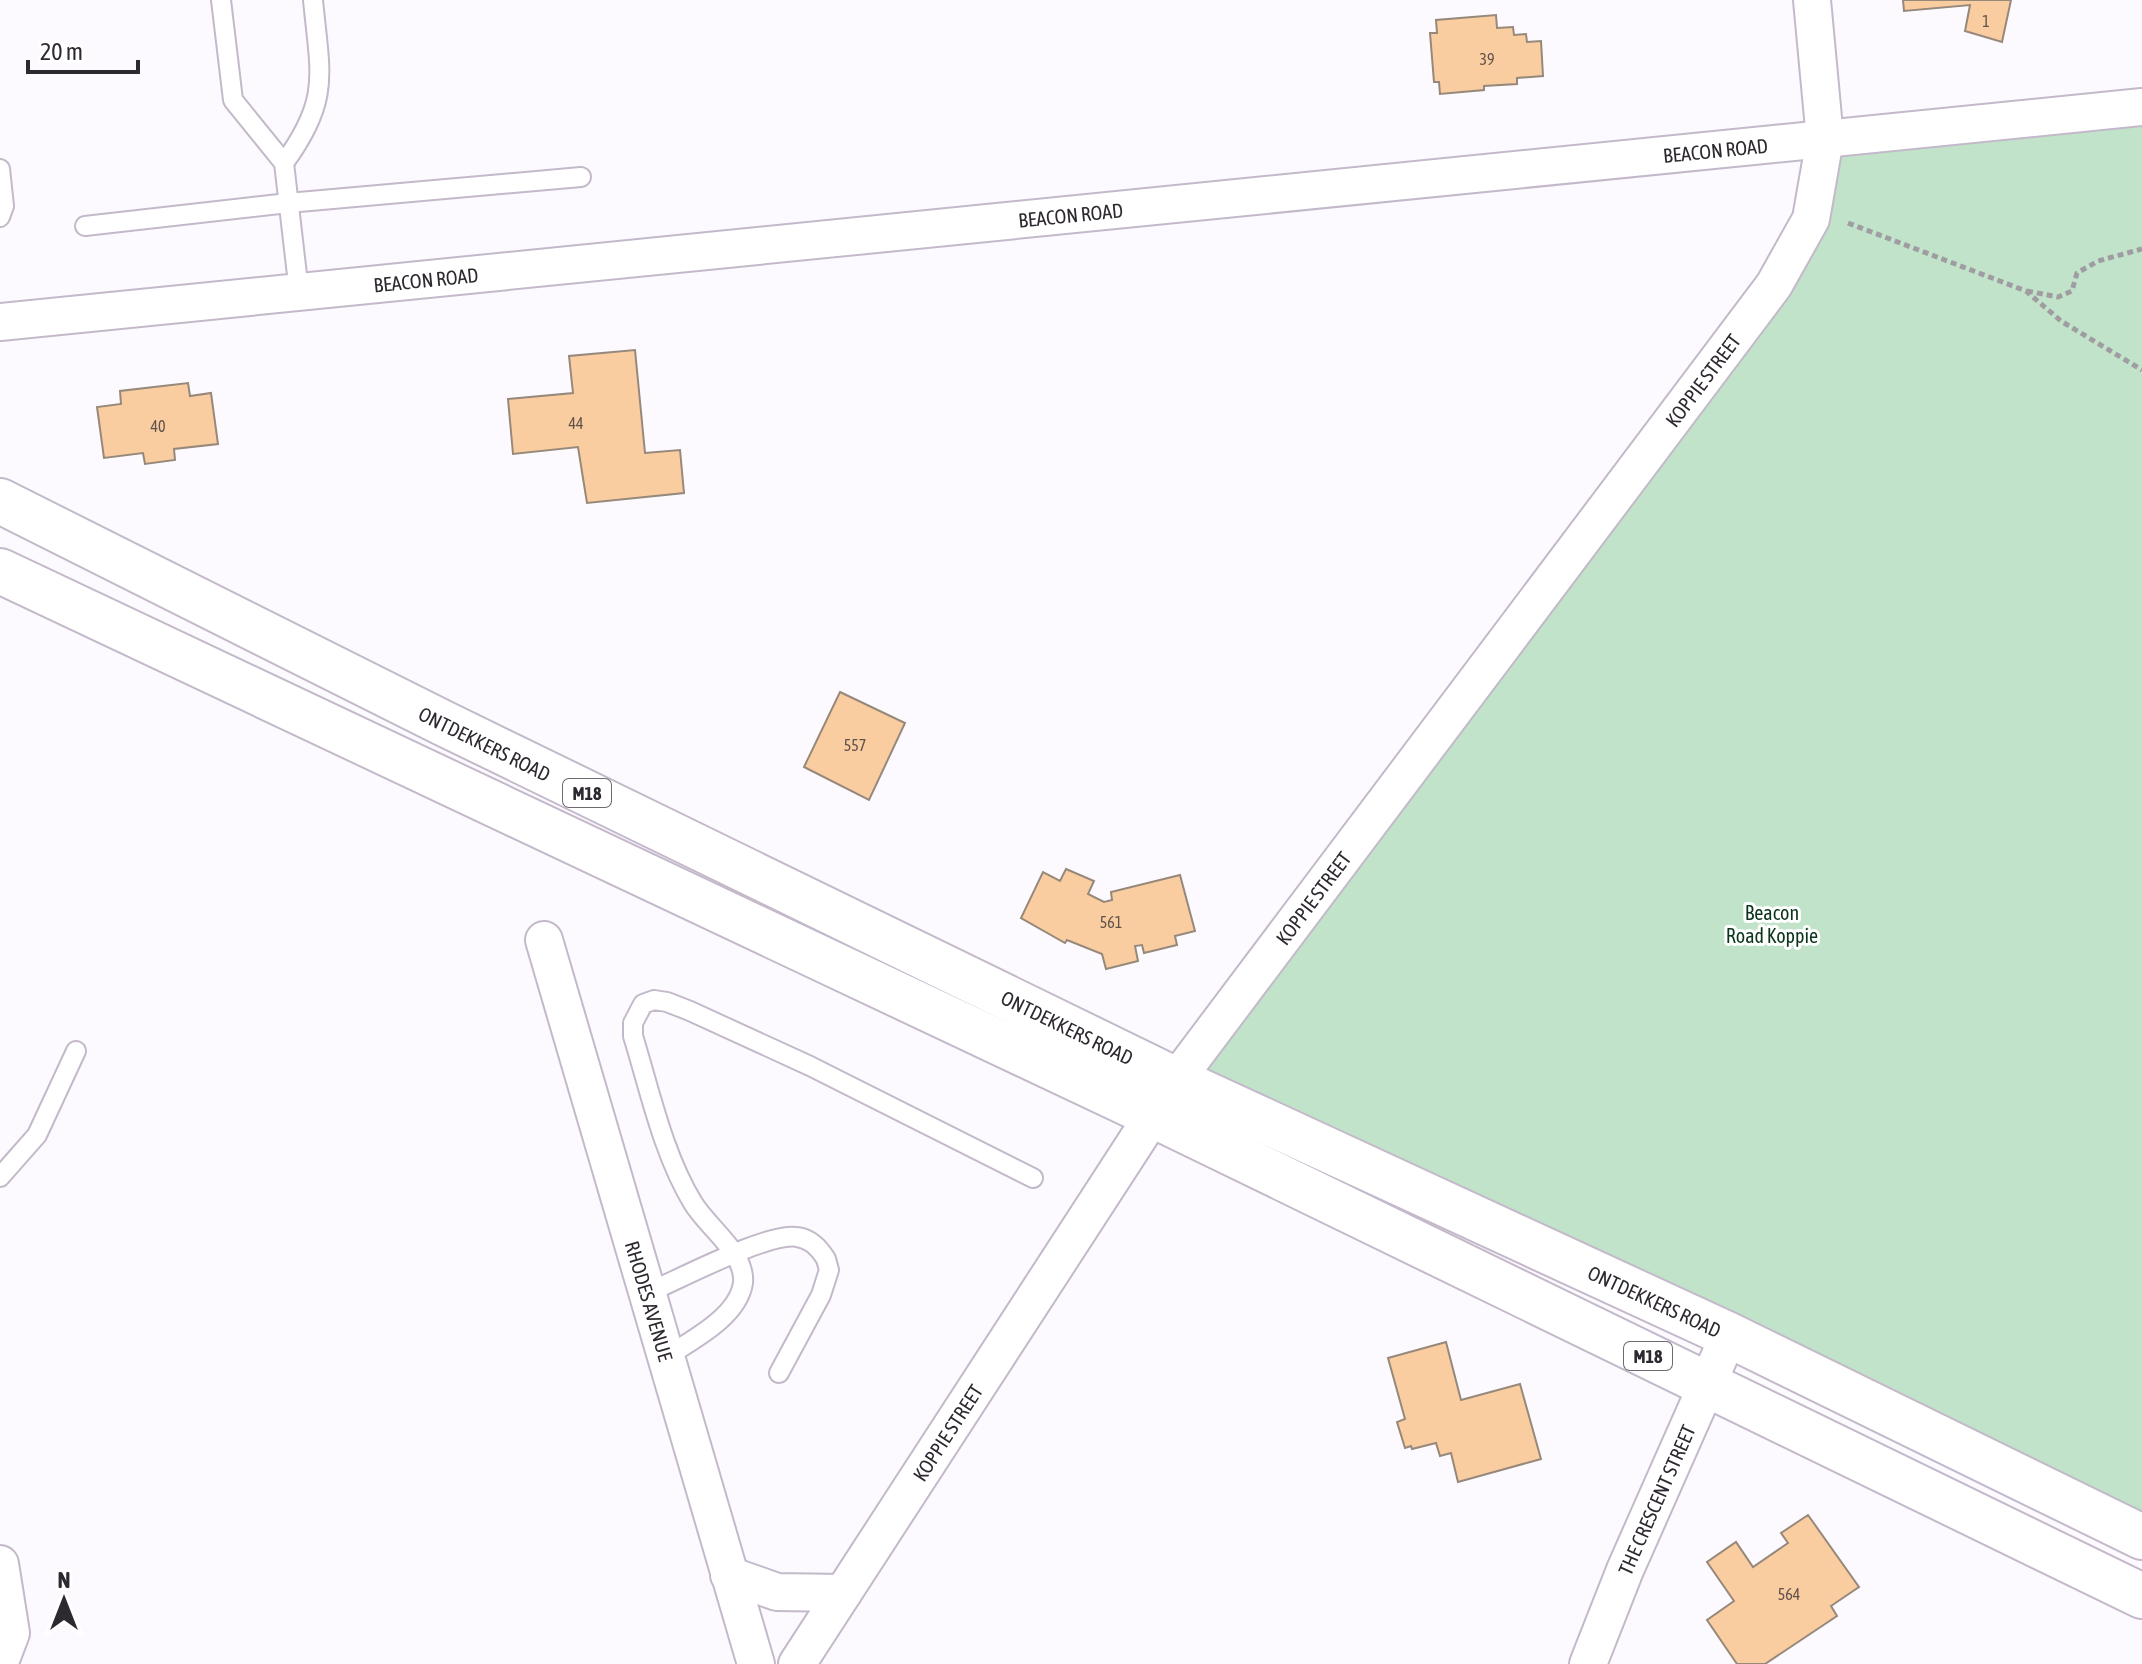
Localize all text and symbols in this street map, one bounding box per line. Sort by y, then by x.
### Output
house number: 1 [1982,12,1990,30]
scale bar [28,24,138,74]
text: 20 m [40,38,83,65]
house number: 39 [1479,50,1495,68]
street label: BEACON ROAD [1662,133,1769,167]
street label: BEACON ROAD [1017,198,1124,231]
street label: BEACON ROAD [372,263,479,296]
street label: KOPPIE STREET [1660,329,1745,431]
house number: 44 [568,414,584,432]
house number: 40 [150,417,166,435]
street label: ONTDEKKERS ROAD [415,701,554,785]
house number: 557 [844,736,866,754]
road number: M18 [563,779,611,807]
street label: KOPPIE STREET [1271,847,1355,949]
park label: Beacon Road Koppie [1726,901,1818,947]
house number: 561 [1100,913,1122,931]
street label: ONTDEKKERS ROAD [998,985,1137,1069]
street label: RHODES AVENUE [621,1238,678,1364]
street label: ONTDEKKERS ROAD [1585,1260,1725,1341]
road number: M18 [1624,1342,1672,1370]
street label: KOPPIE STREET [908,1380,987,1485]
street label: THE CRESCENT STREET [1613,1421,1699,1578]
north arrow [24,1560,104,1640]
text: N [58,1567,70,1593]
house number: 564 [1778,1585,1800,1603]

